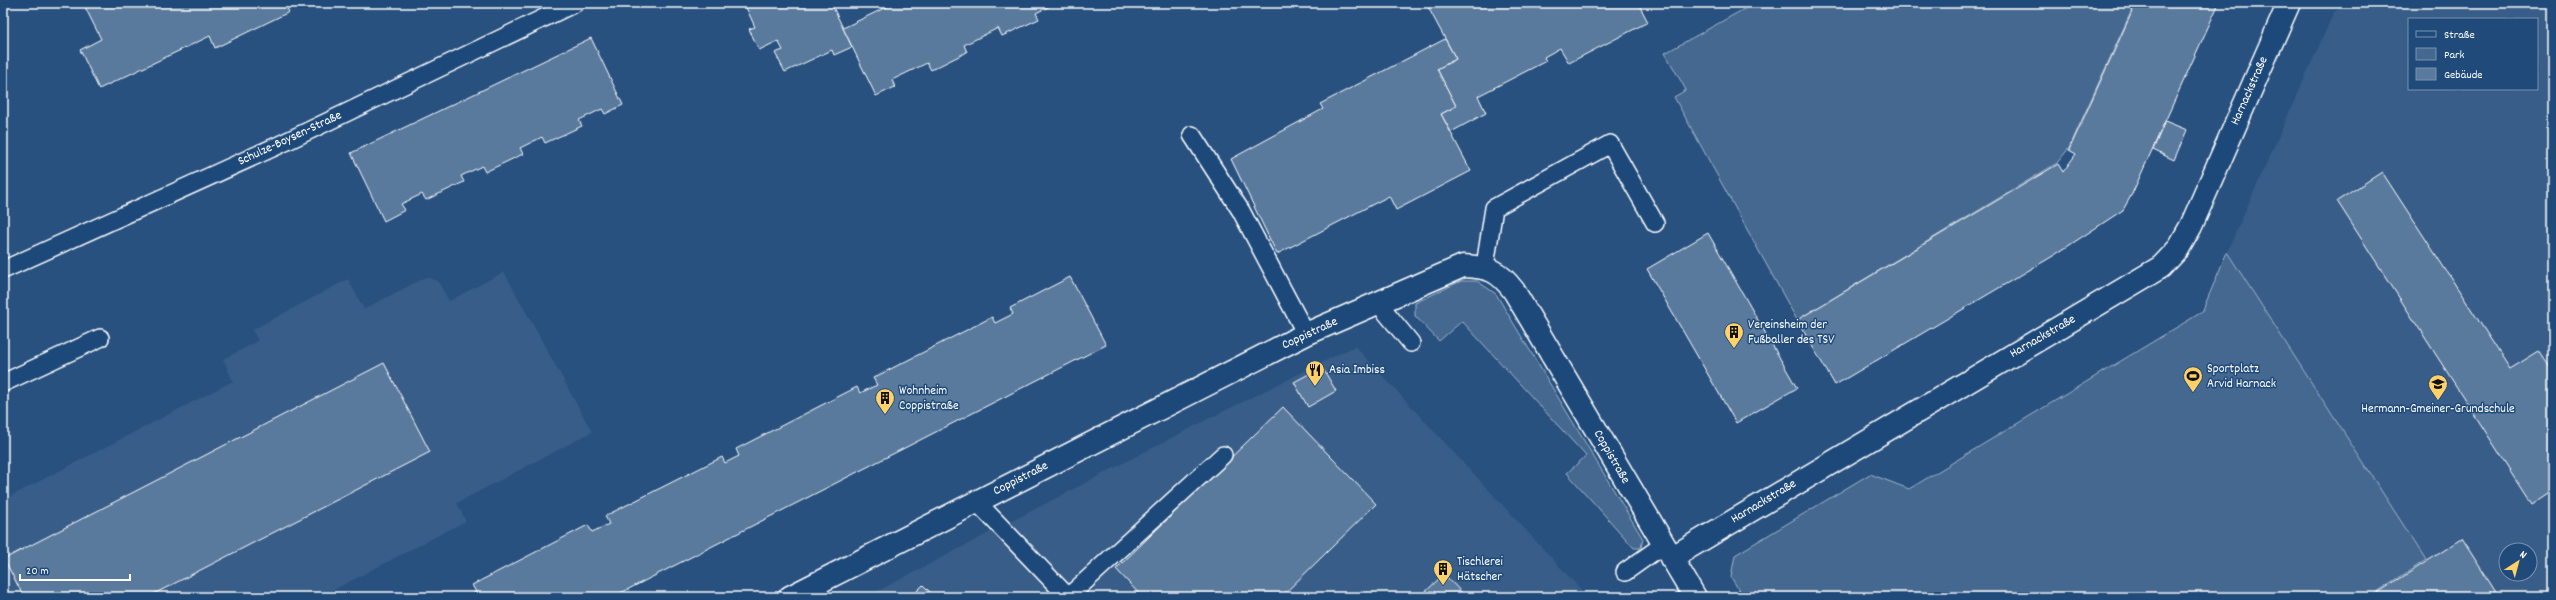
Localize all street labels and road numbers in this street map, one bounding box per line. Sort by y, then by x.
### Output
street label: Harnackstraße [2226,53,2274,128]
street label: Schulze-Boysen-Straße [235,106,345,171]
street label: Harnackstraße [2006,310,2080,364]
street label: Coppistraße [1279,313,1341,355]
street label: Coppistraße [1588,426,1634,488]
street label: Coppistraße [990,457,1052,501]
street label: Harnackstraße [1728,475,1801,529]

